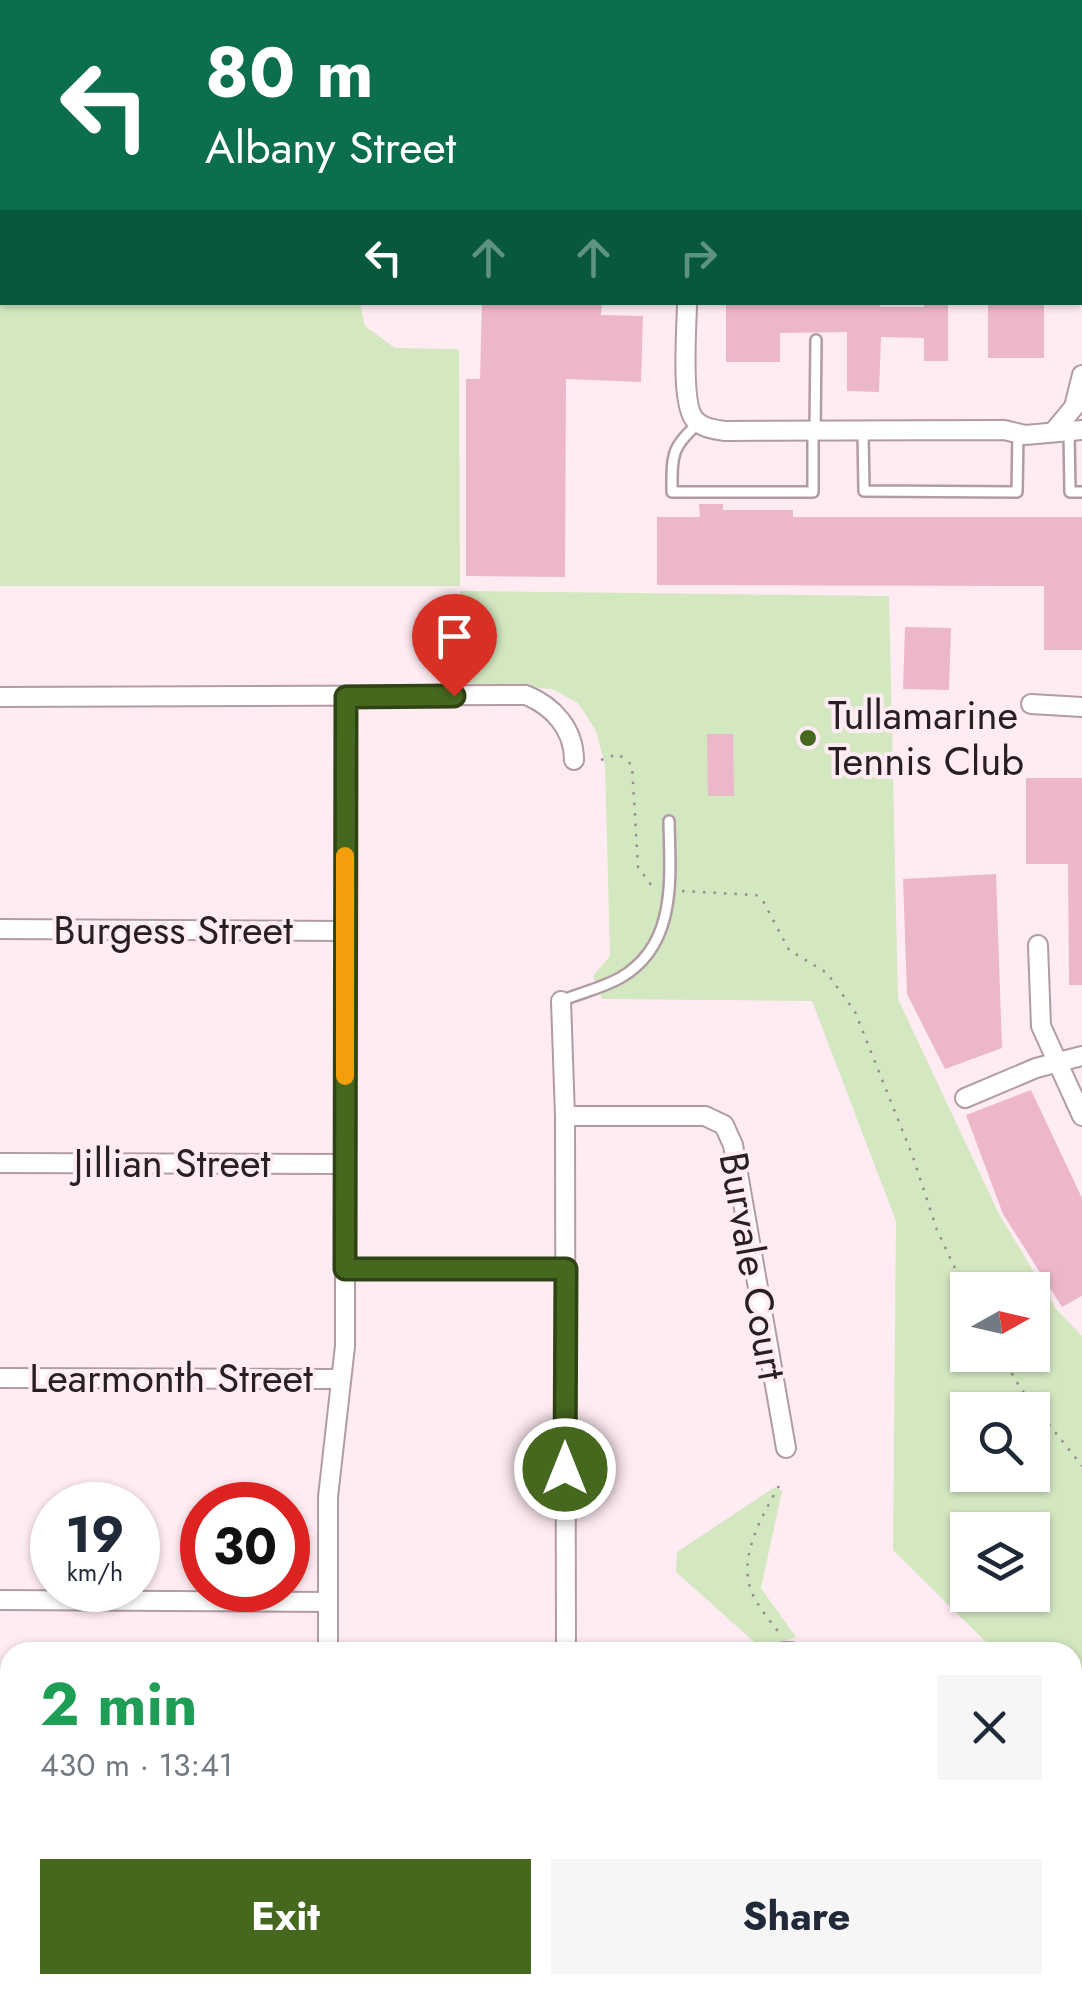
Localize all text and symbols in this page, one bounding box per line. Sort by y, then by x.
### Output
text: 80 m [205,22,374,123]
icon: left [40,40,170,170]
text: Albany Street [205,115,456,180]
icon: left [356,230,411,285]
icon: ahead [461,230,516,285]
icon: ahead [566,230,621,285]
icon: right [671,230,726,285]
pin [412,594,497,697]
icon: arrive [427,609,482,664]
place label: Tullamarine Tennis Club [828,686,1024,790]
marker: Tullamarine Tennis Club [797,727,819,749]
street label: Burgess Street [53,901,293,959]
street label: Jillian Street [69,1134,271,1192]
street label: Burvale Court [704,1147,802,1385]
north arrow [950,1272,1050,1372]
map controls [950,1272,1050,1612]
street label: Learmonth Street [29,1349,313,1407]
button: search [950,1392,1050,1492]
position arrow [513,1417,617,1521]
speed limit sign: 30 [180,1482,310,1612]
text: 19 [66,1498,124,1571]
button: layers [950,1512,1050,1612]
text: km/h [67,1554,123,1590]
text: 2 min [40,1661,198,1748]
button: close [937,1675,1042,1780]
text: 430 m · 13:41 [40,1742,233,1788]
button: Exit [40,1859,531,1974]
button: Share [551,1859,1042,1974]

